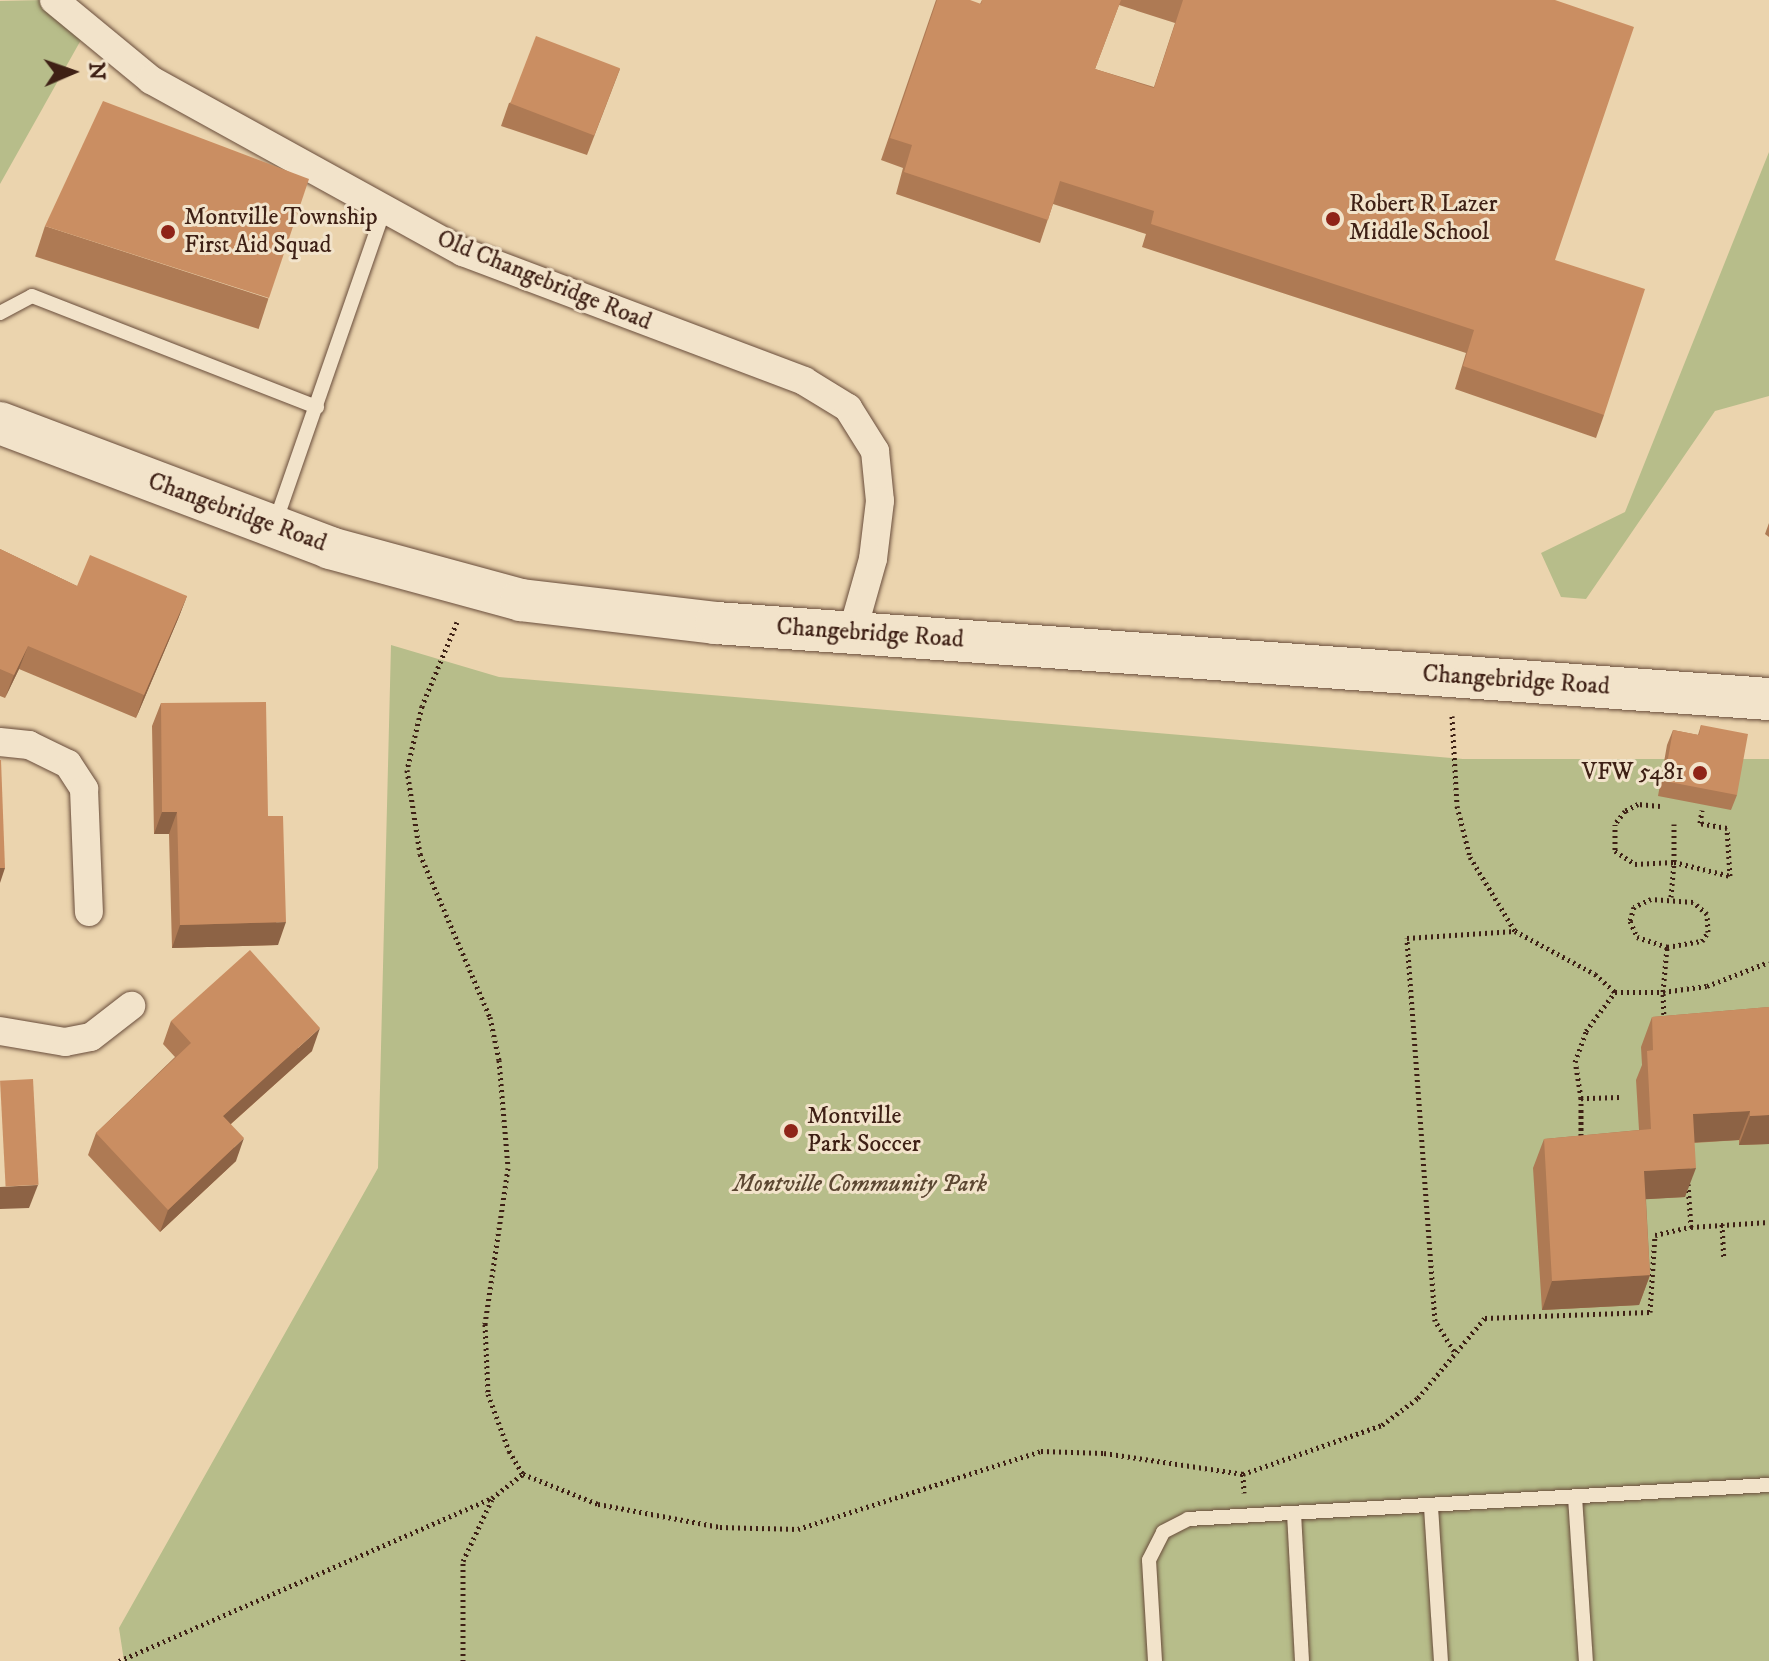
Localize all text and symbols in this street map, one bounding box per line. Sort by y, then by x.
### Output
north arrow [32,32,112,112]
text: N [83,62,110,81]
place label: Robert R Lazer Middle School [1349,191,1497,247]
place label: Montville Township First Aid Squad [184,204,378,260]
marker: Robert R Lazer Middle School [1324,210,1342,228]
marker: Montville Township First Aid Squad [159,223,177,241]
street label: Old Changebridge Road [433,225,655,337]
street label: Changebridge Road [144,467,330,559]
street label: Changebridge Road [775,613,965,655]
street label: Changebridge Road [1421,660,1611,702]
place label: VFW 5481 [1582,759,1684,787]
marker: VFW 5481 [1691,764,1709,782]
place label: Montville Park Soccer [807,1103,921,1159]
marker: Montville Park Soccer [782,1122,800,1140]
park label: Montville Community Park [733,1171,987,1199]

